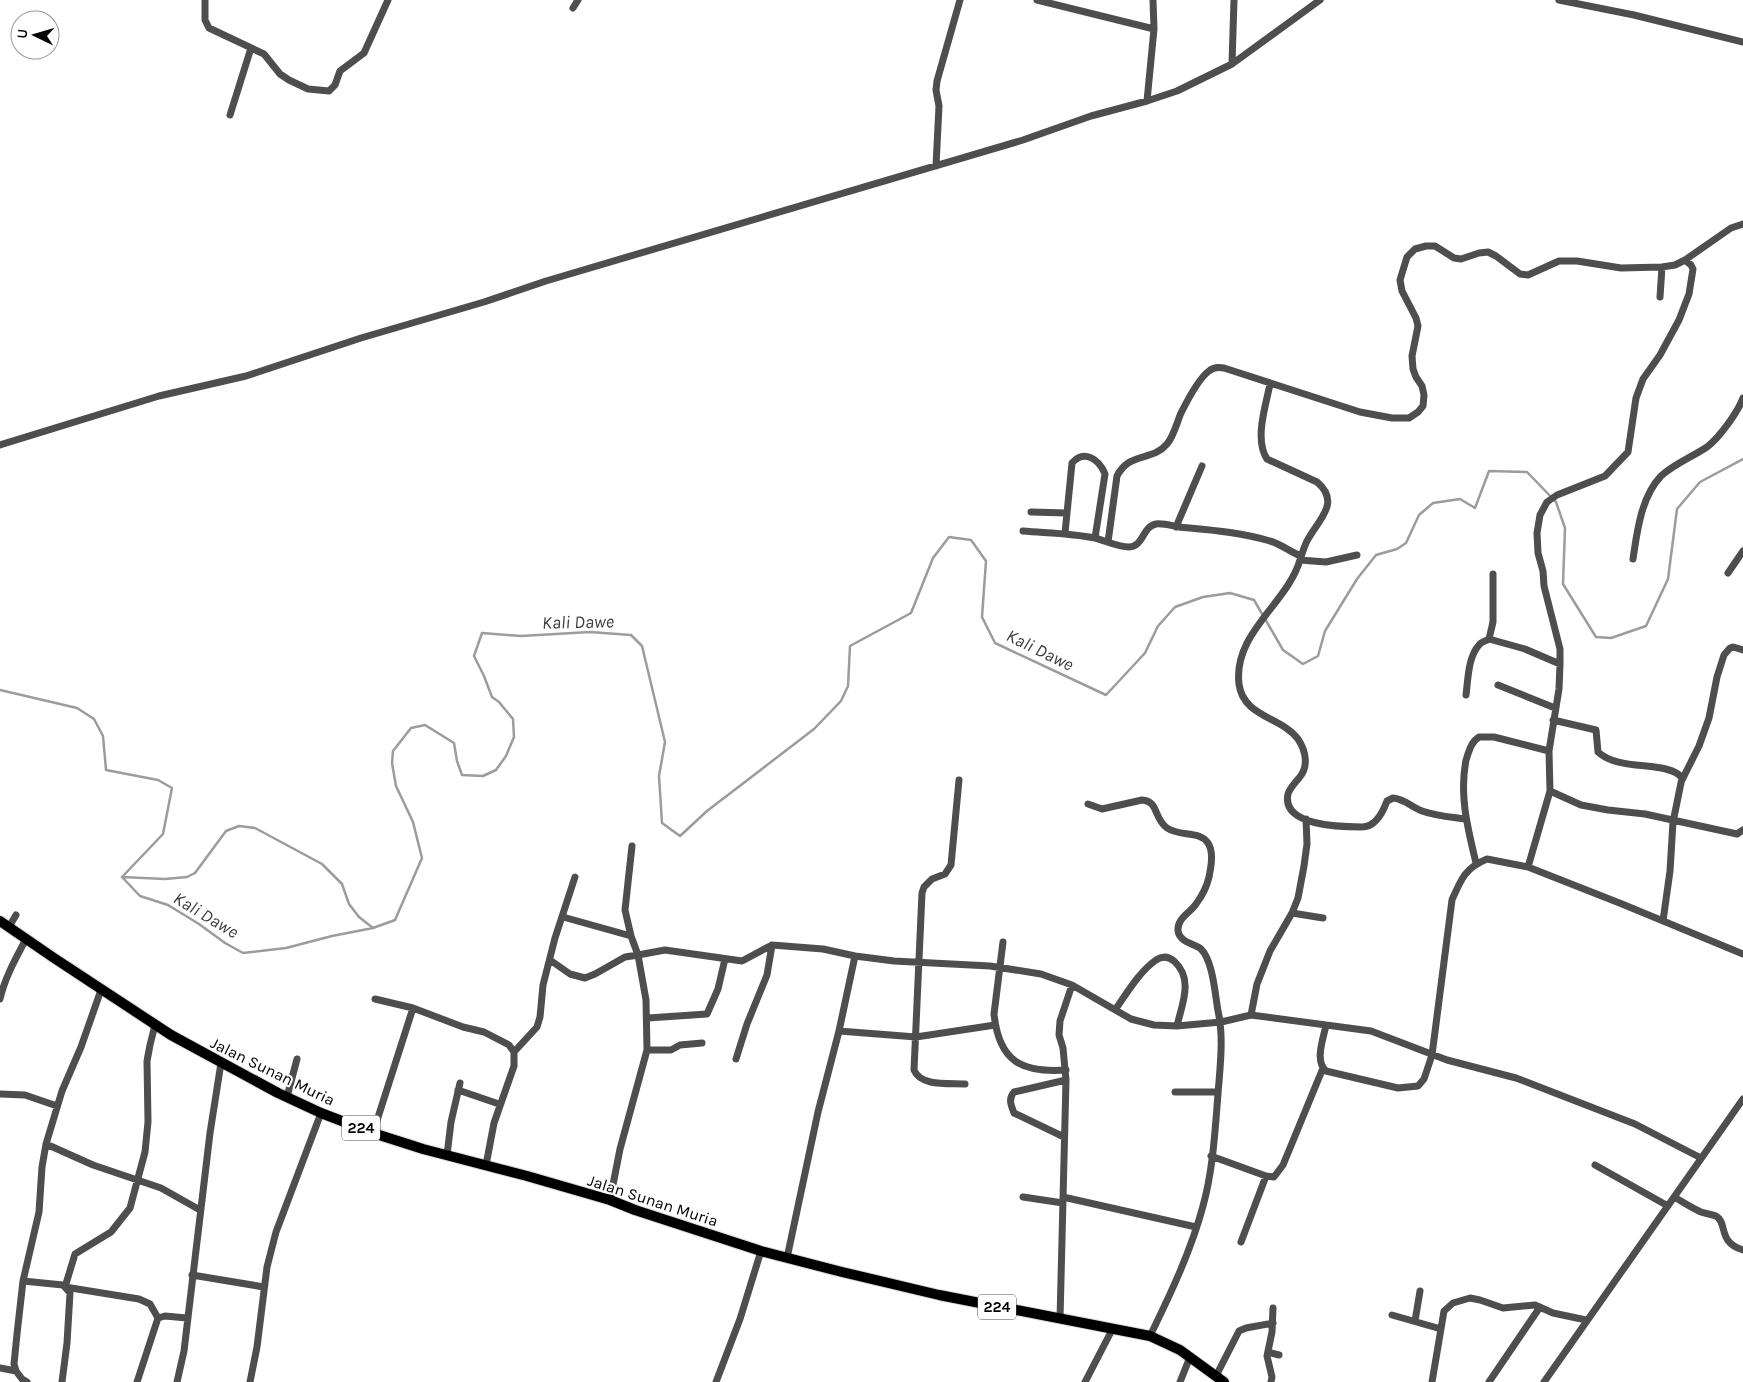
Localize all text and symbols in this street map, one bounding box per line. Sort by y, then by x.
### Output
north arrow [10,10,60,60]
text: U [14,28,31,39]
water label: Kali Dawe [542,610,614,634]
water label: Kali Dawe [1003,624,1077,676]
water label: Kali Dawe [169,887,243,943]
street label: Jalan Sunan Muria [208,1033,338,1110]
road number: 224 [342,1116,380,1140]
street label: Jalan Sunan Muria [585,1170,720,1231]
road number: 224 [978,1294,1016,1320]

